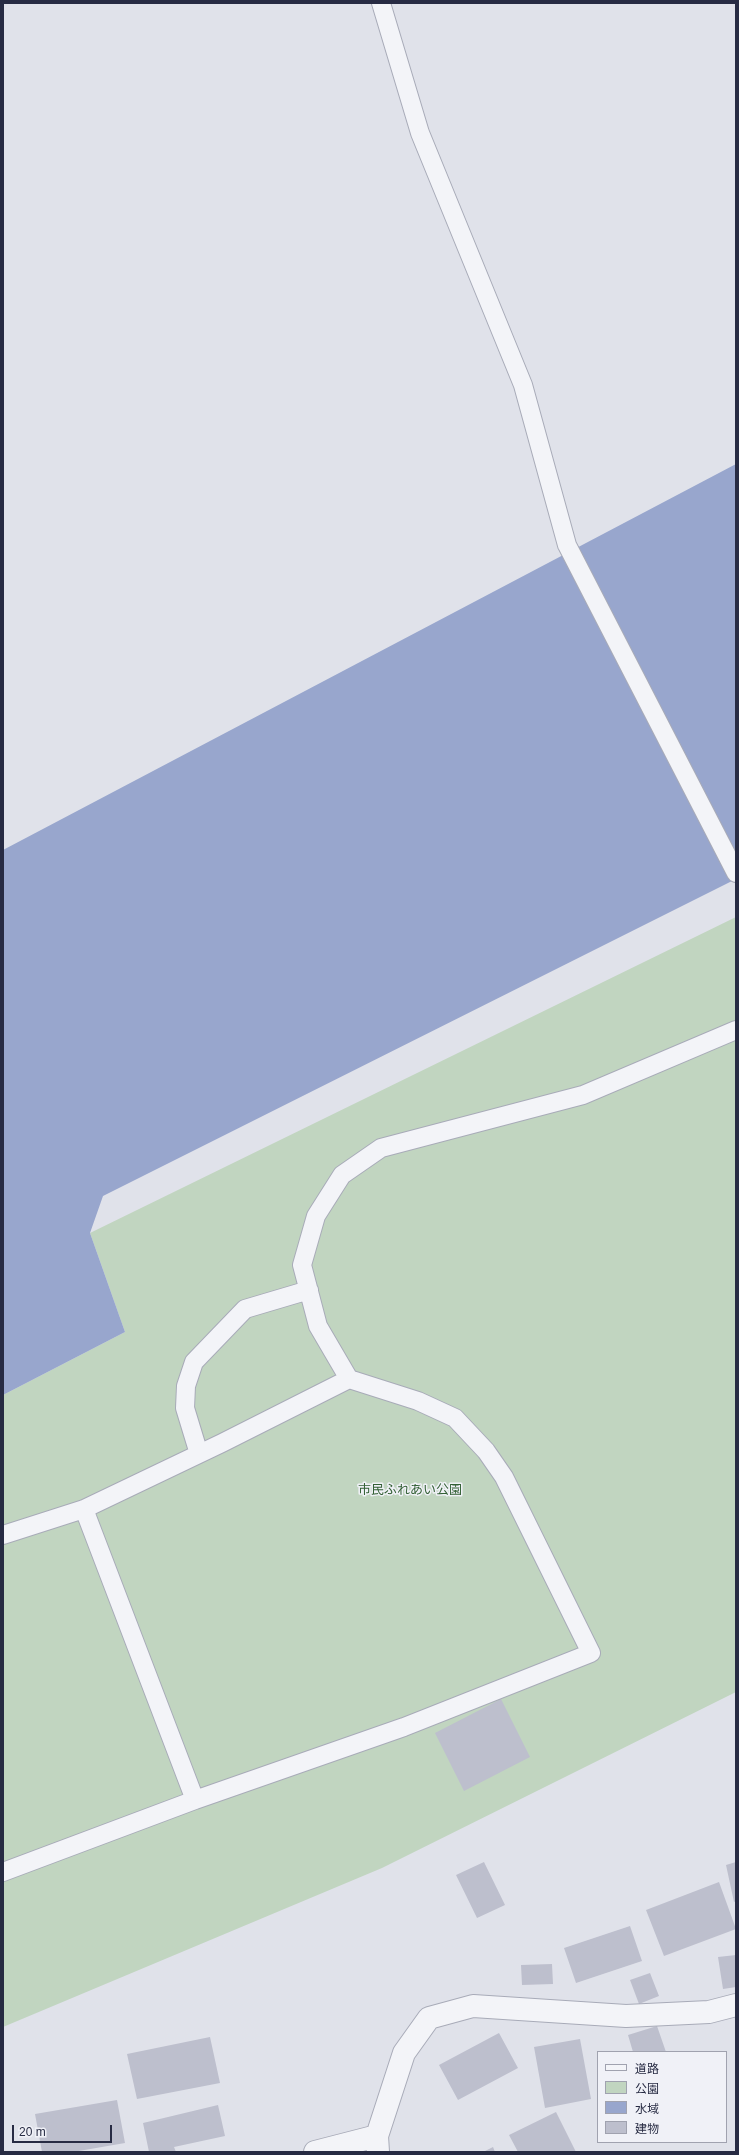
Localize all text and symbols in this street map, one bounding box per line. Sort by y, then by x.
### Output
park label: 市民ふれあい公園 [358,1482,462,1498]
legend [597,2051,727,2143]
text: 道路 [635,2062,659,2076]
text: 公園 [635,2082,659,2096]
text: 水域 [635,2102,659,2116]
scale bar [14,2117,114,2143]
text: 建物 [635,2122,659,2136]
text: 20 m [19,2125,46,2139]

